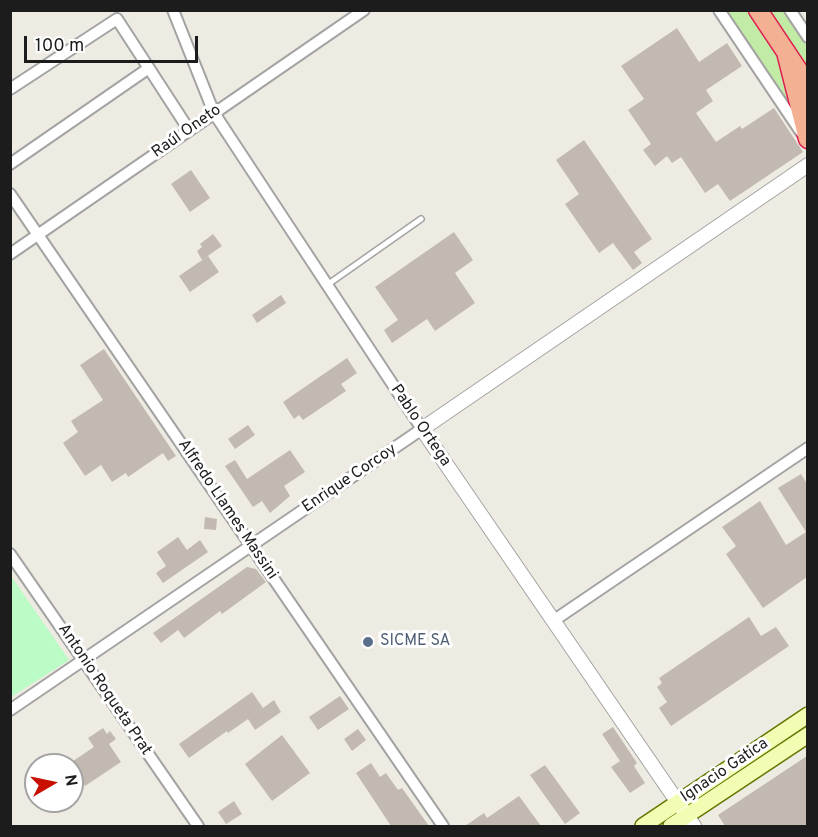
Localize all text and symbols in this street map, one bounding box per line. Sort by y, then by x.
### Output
scale bar [27,24,201,62]
text: 100 m [35,35,84,58]
street label: Raúl Oneto [149,101,225,163]
street label: Pablo Ortega [386,381,454,471]
street label: Alfredo Llames Massini [173,436,281,584]
street label: Enrique Corcoy [299,440,401,518]
street label: Antonio Roqueta Prat [53,621,155,759]
place label: SICME SA [380,632,450,652]
marker: SICME SA [361,635,375,649]
street label: Ignacio Gatica [678,735,772,807]
north arrow [24,753,84,813]
text: N [59,773,81,788]

